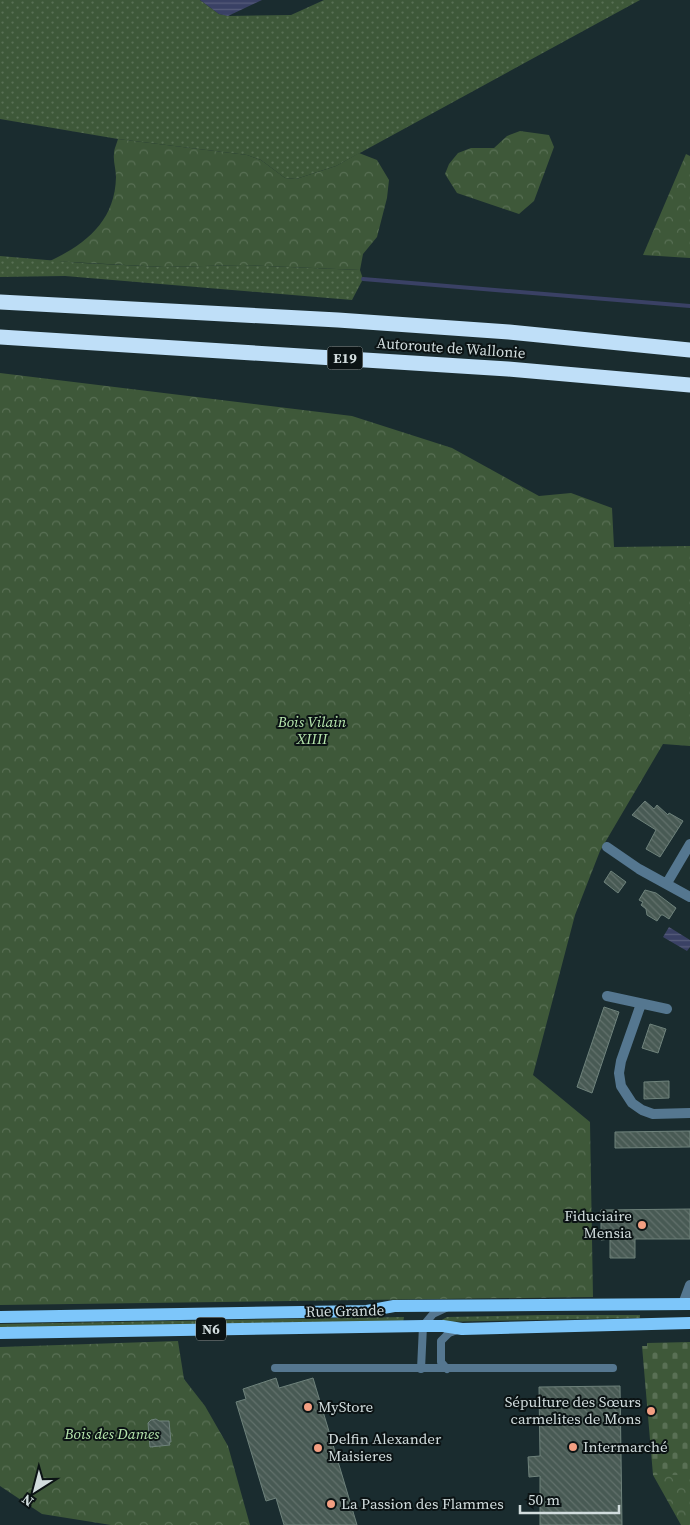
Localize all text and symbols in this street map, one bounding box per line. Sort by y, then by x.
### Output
street label: Autoroute de Wallonie [376,332,527,363]
road number: E19 [328,346,362,369]
park label: Bois Vilain XIIII [277,711,347,749]
place label: Fiduciaire Mensia [564,1205,632,1243]
marker: Fiduciaire Mensia [636,1219,648,1231]
street label: Rue Grande [306,1299,385,1322]
road number: N6 [196,1318,226,1340]
place label: Sépulture des Sœurs carmelites de Mons [505,1391,641,1429]
place label: MyStore [318,1396,374,1417]
marker: MyStore [302,1401,314,1413]
marker: Sépulture des Sœurs carmelites de Mons [645,1405,657,1417]
park label: Bois des Dames [64,1423,160,1444]
place label: Delfin Alexander Maisieres [328,1428,442,1466]
place label: Intermarché [583,1436,668,1457]
marker: Intermarché [567,1441,579,1453]
marker: Delfin Alexander Maisieres [312,1442,324,1454]
north arrow [10,1465,60,1515]
scale bar [520,1482,619,1514]
text: N [17,1489,37,1512]
text: 50 m [528,1489,560,1510]
place label: La Passion des Flammes [341,1493,504,1514]
marker: La Passion des Flammes [325,1498,337,1510]

